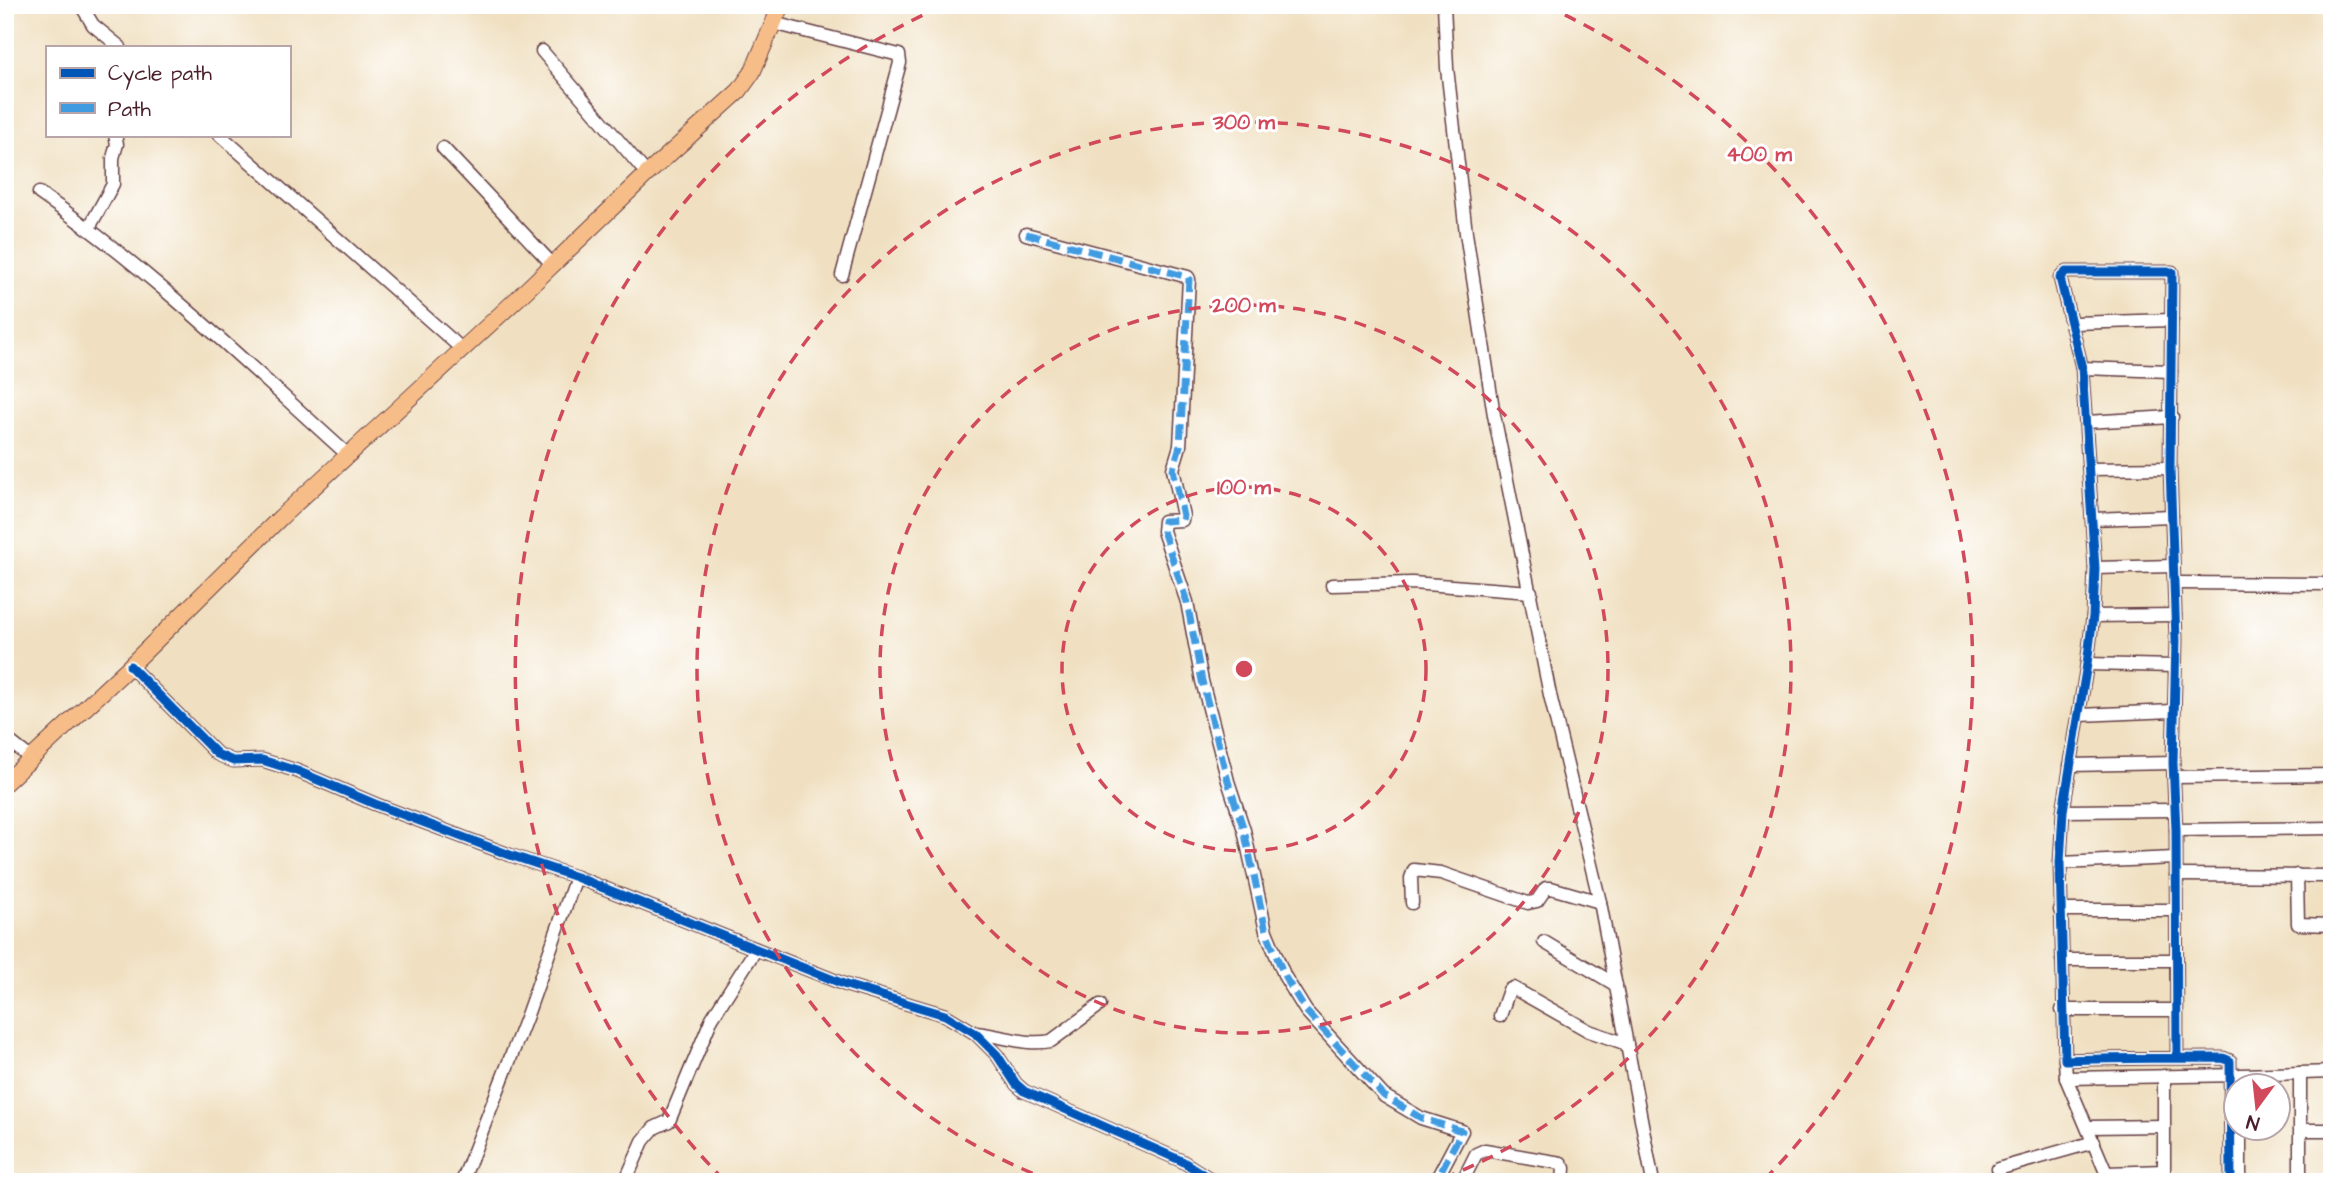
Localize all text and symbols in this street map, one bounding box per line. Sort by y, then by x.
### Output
legend [46,46,290,136]
text: Cycle path [108,59,213,90]
text: Path [108,95,152,124]
text: 300 m [1212,108,1276,137]
text: 400 m [1726,140,1792,169]
text: 200 m [1211,291,1276,320]
text: 100 m [1217,473,1272,502]
centre of rings [1232,657,1256,681]
north arrow [2222,1072,2292,1142]
text: N [2244,1107,2262,1137]

